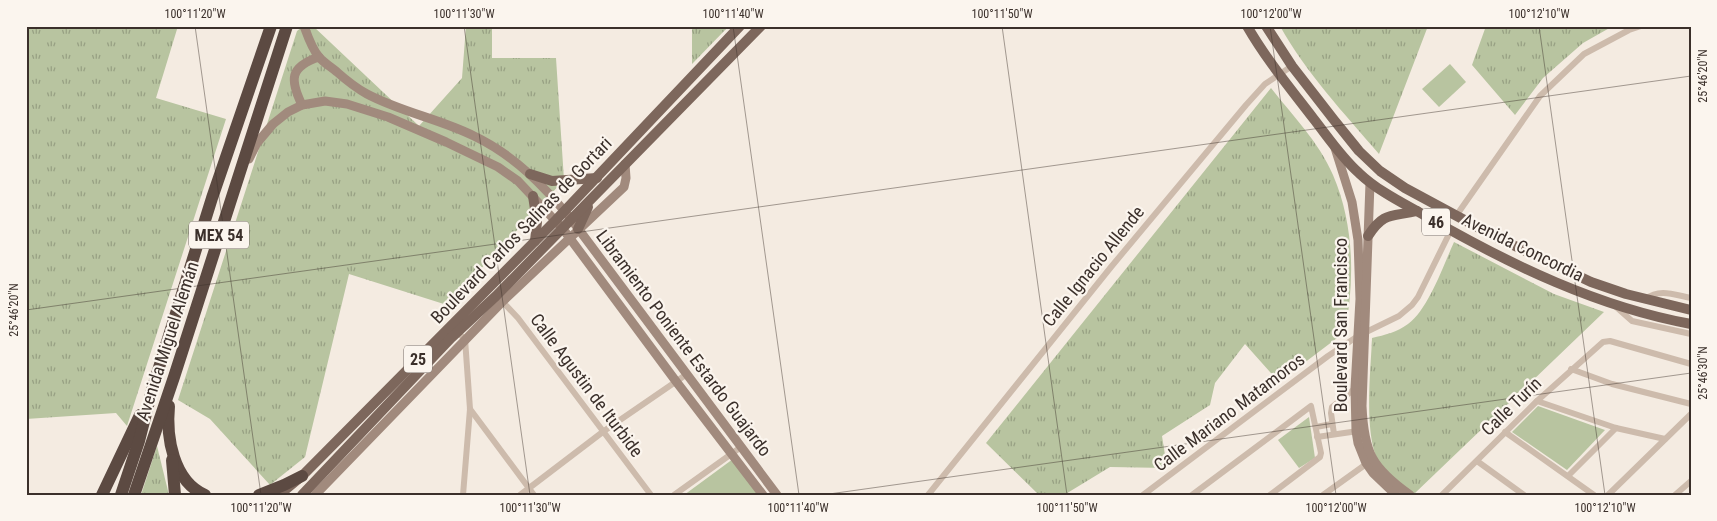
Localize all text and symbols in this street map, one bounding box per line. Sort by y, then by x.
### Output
text: 100°11'20"W [164,7,226,21]
text: 100°11'30"W [433,7,495,21]
text: 100°11'40"W [702,7,764,21]
text: 100°11'50"W [971,7,1033,21]
text: 100°12'00"W [1240,7,1302,21]
text: 100°12'10"W [1508,7,1570,21]
text: 25°46'20"N [1696,49,1710,103]
street label: Boulevard Carlos Salinas de Gortari [426,132,616,328]
street label: Calle Ignacio Allende [1038,201,1148,331]
road number: 46 [1422,208,1450,236]
street label: Avenida Concordia [1459,208,1587,286]
road number: MEX 54 [189,222,249,248]
street label: Libramiento Poniente Estardo Guajardo [592,226,776,460]
street label: Boulevard San Francisco [1330,238,1351,412]
street label: Avenida Miguel Alemán [131,259,203,423]
text: 25°46'20"N [7,283,21,337]
street label: Calle Agustin de Iturbide [526,309,648,461]
road number: 25 [404,346,432,372]
text: 25°46'30"N [1696,346,1710,400]
street label: Calle Mariano Matamoros [1149,348,1309,476]
street label: Calle Turín [1477,372,1545,440]
text: 100°11'20"W [230,501,292,515]
text: 100°11'30"W [499,501,561,515]
text: 100°11'40"W [767,501,829,515]
text: 100°11'50"W [1036,501,1098,515]
text: 100°12'00"W [1305,501,1367,515]
text: 100°12'10"W [1574,501,1636,515]

